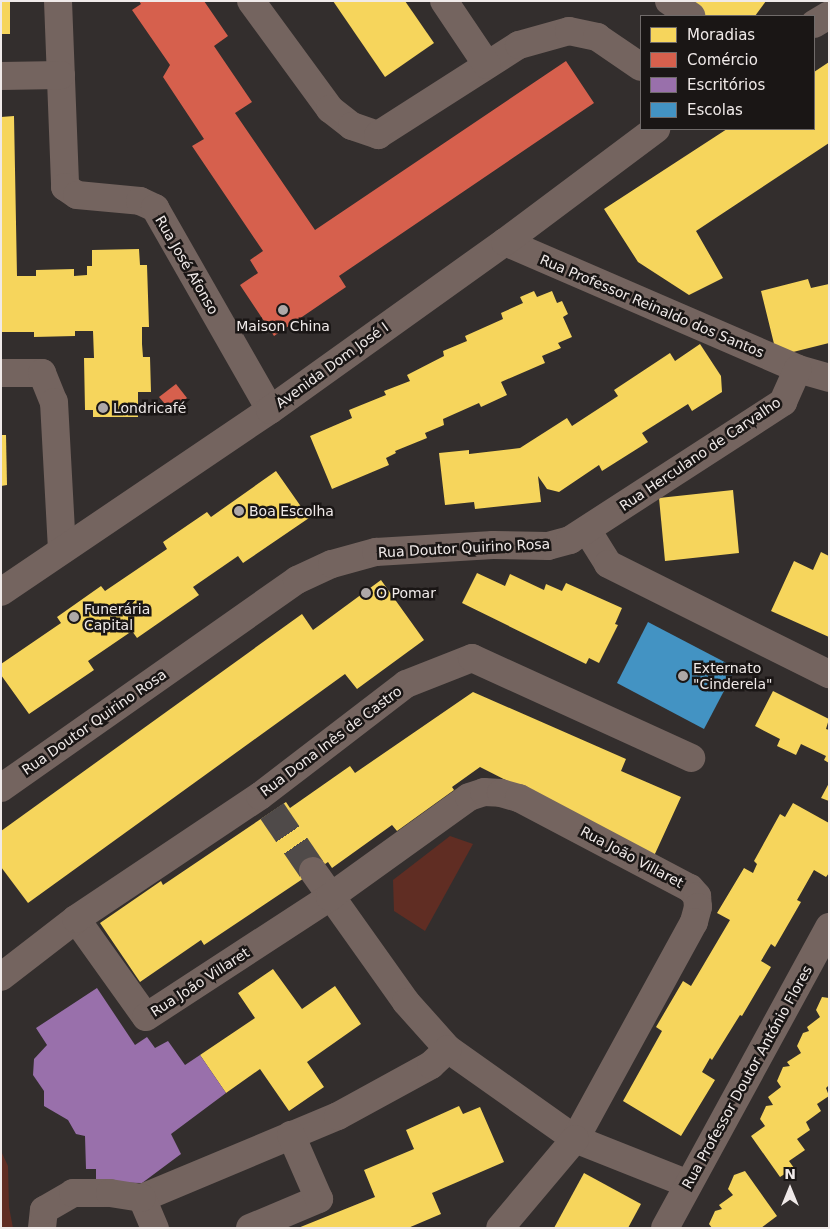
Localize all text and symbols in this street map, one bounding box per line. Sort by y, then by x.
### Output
legend [640,15,815,130]
text: Moradias [687,26,755,44]
text: Comércio [687,51,758,69]
text: Escritórios [687,76,765,94]
text: Escolas [687,101,743,119]
street label: Rua José Afonso [152,213,222,317]
street label: Rua Professor Reinaldo dos Santos [537,251,767,361]
marker: Maison China [277,304,289,316]
place label: Maison China [236,318,330,334]
street label: Avenida Dom José I [272,319,392,411]
street label: Rua Herculano de Carvalho [616,394,784,514]
place label: Londricafé [113,400,186,416]
marker: Londricafé [97,402,109,414]
place label: Boa Escolha [249,503,334,519]
marker: Boa Escolha [233,505,245,517]
street label: Rua Doutor Quirino Rosa [378,535,550,561]
place label: O Pomar [376,585,436,601]
marker: O Pomar [360,587,372,599]
place label: Funerária Capital [84,601,150,634]
marker: Funerária Capital [68,611,80,623]
place label: Externato "Cinderela" [693,660,772,692]
street label: Rua Doutor Quirino Rosa [19,666,169,778]
marker: Externato "Cinderela" [677,670,689,682]
street label: Rua Dona Inês de Castro [257,682,405,800]
street label: Rua João Villaret [578,823,686,891]
street label: Rua João Villaret [147,944,253,1020]
street label: Rua Professor Doutor António Flores [678,962,816,1192]
north arrow [765,1164,815,1214]
text: N [784,1166,796,1182]

